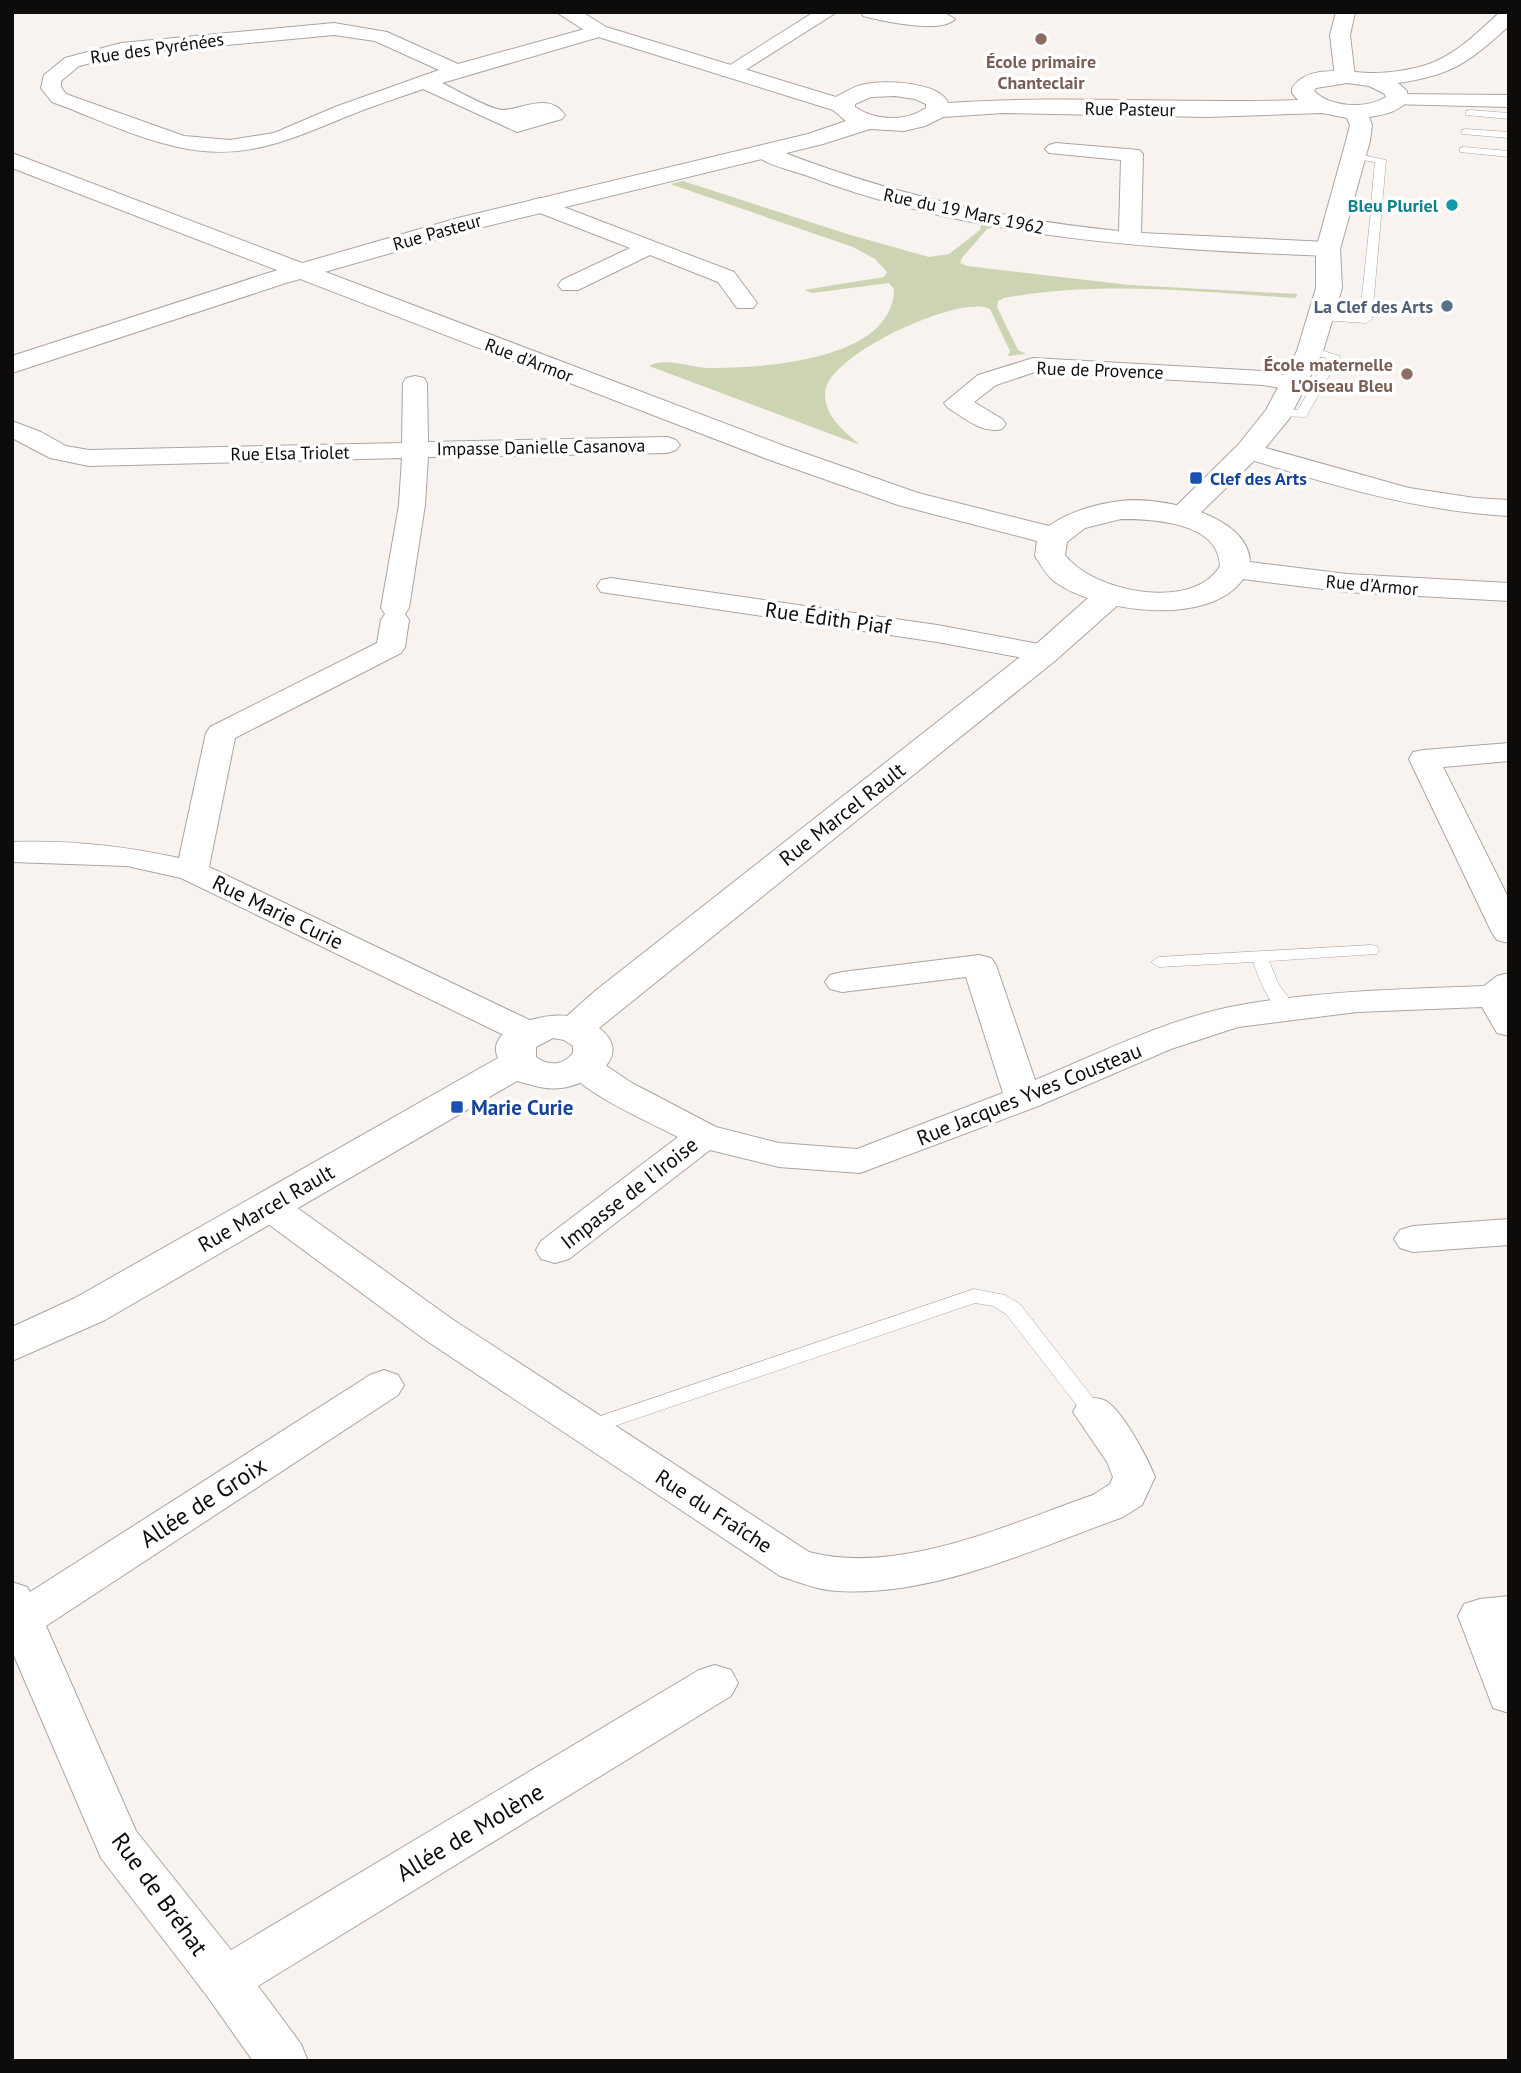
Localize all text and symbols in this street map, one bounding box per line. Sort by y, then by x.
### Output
street label: Rue des Pyrénées [89,27,225,69]
marker: École primaire Chanteclair [1033,31,1049,47]
place label: École primaire Chanteclair [986,50,1096,94]
street label: Rue Pasteur [1084,97,1176,121]
street label: Rue du 19 Mars 1962 [882,183,1046,239]
place label: Bleu Pluriel [1348,194,1439,217]
marker: Bleu Pluriel [1444,197,1460,213]
street label: Rue Pasteur [390,208,484,256]
place label: La Clef des Arts [1314,295,1433,318]
marker: La Clef des Arts [1439,298,1455,314]
street label: Rue d'Armor [482,333,576,387]
place label: École maternelle L'Oiseau Bleu [1264,353,1393,397]
street label: Rue de Provence [1036,356,1164,384]
marker: École maternelle L'Oiseau Bleu [1399,366,1415,382]
street label: Impasse Danielle Casanova [436,434,646,460]
street label: Rue Elsa Triolet [230,440,350,466]
place label: Clef des Arts [1210,467,1307,490]
marker: Clef des Arts [1188,470,1204,486]
street label: Rue d'Armor [1325,570,1419,600]
street label: Rue Édith Piaf [763,596,894,640]
street label: Rue Marcel Rault [774,756,910,872]
street label: Rue Marie Curie [208,869,348,955]
street label: Rue Jacques Yves Cousteau [913,1037,1145,1151]
place label: Marie Curie [471,1094,573,1121]
marker: Marie Curie [449,1099,465,1115]
street label: Impasse de l'Iroise [555,1131,703,1255]
street label: Rue Marcel Rault [193,1158,339,1258]
street label: Allée de Groix [134,1450,272,1554]
street label: Rue du Fraîche [651,1463,777,1559]
street label: Allée de Molène [391,1776,549,1888]
street label: Rue de Bréhat [105,1826,215,1962]

